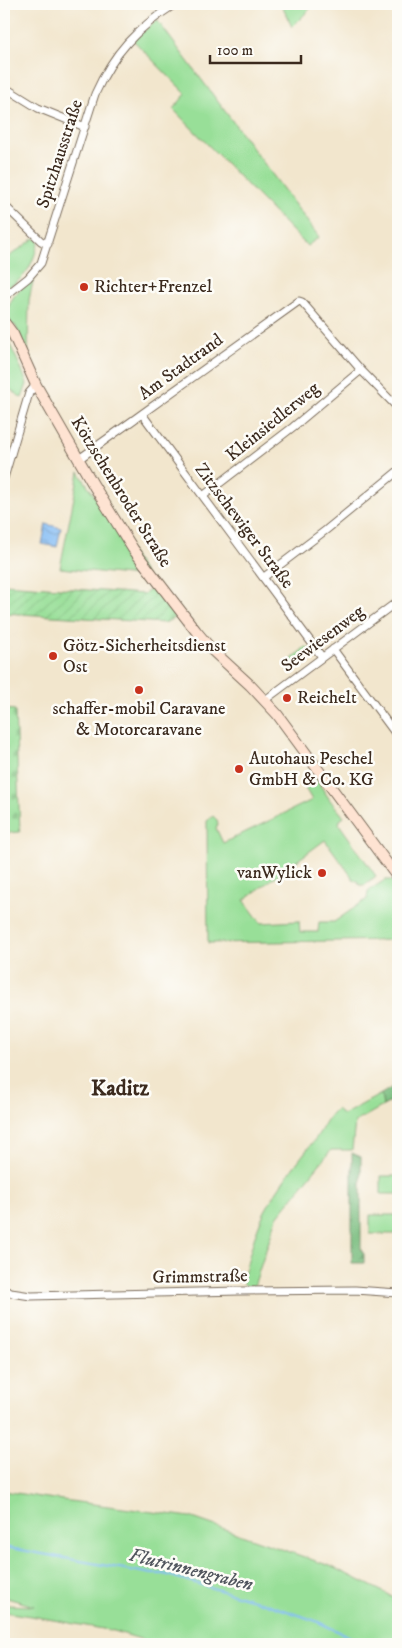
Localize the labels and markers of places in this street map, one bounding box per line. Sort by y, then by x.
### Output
place label: Richter+Frenzel [94,276,213,298]
marker: Richter+Frenzel [78,281,90,293]
place label: Götz-Sicherheitsdienst Ost [63,635,226,678]
marker: Götz-Sicherheitsdienst Ost [47,650,59,662]
marker: schaffer-mobil Caravane & Motorcaravane [133,684,145,696]
place label: Reichelt [297,687,357,709]
marker: Reichelt [281,692,293,704]
place label: schaffer-mobil Caravane & Motorcaravane [52,698,226,741]
place label: Autohaus Peschel GmbH & Co. KG [249,748,374,791]
marker: Autohaus Peschel GmbH & Co. KG [233,763,245,775]
place label: vanWylick [236,862,312,884]
marker: vanWylick [316,867,328,879]

